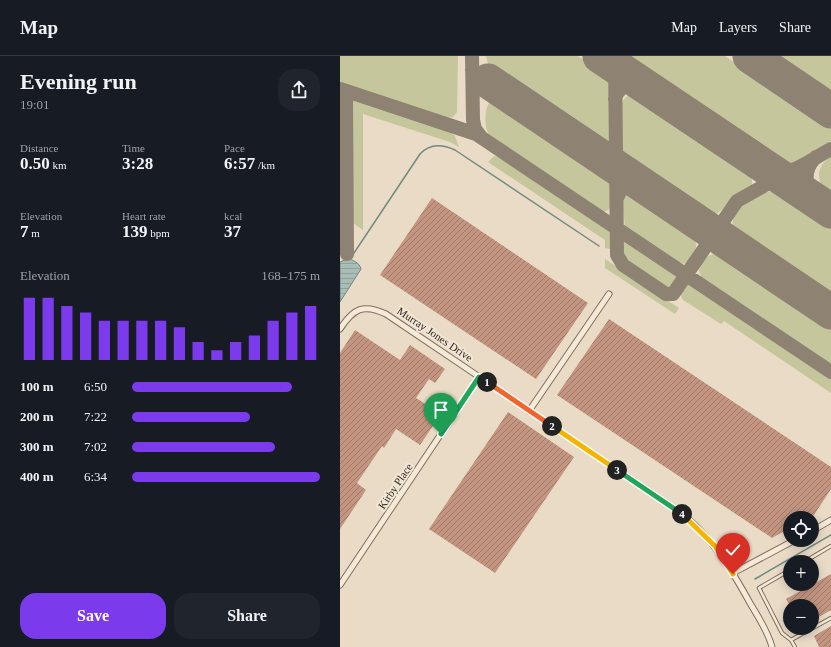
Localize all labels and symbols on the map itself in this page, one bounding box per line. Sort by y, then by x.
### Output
street label: Murray Jones Drive [395,304,475,364]
pin: 1 [477,372,497,392]
pin [424,393,458,434]
pin: 2 [542,416,562,436]
pin: 3 [607,460,627,480]
street label: Kirby Place [375,461,415,511]
pin: 4 [672,504,692,524]
pin [716,533,750,574]

